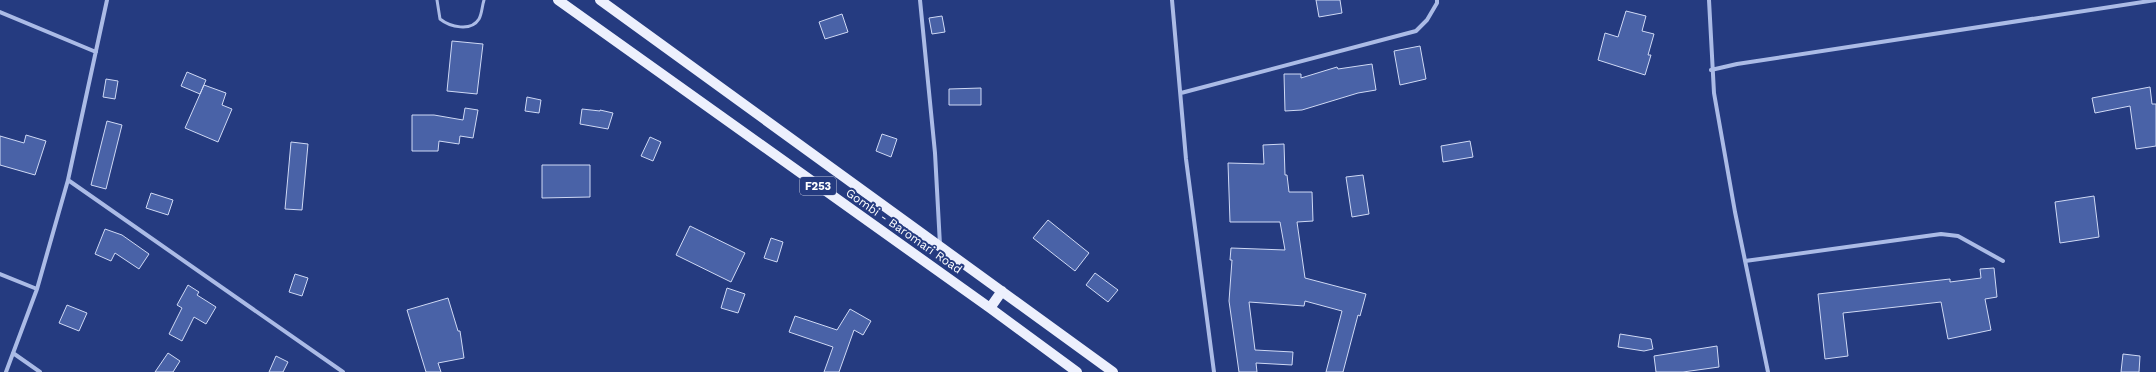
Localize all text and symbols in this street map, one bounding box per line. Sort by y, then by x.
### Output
road number: F253 [800,177,836,195]
street label: Gombi - Baromari Road [843,186,965,276]

